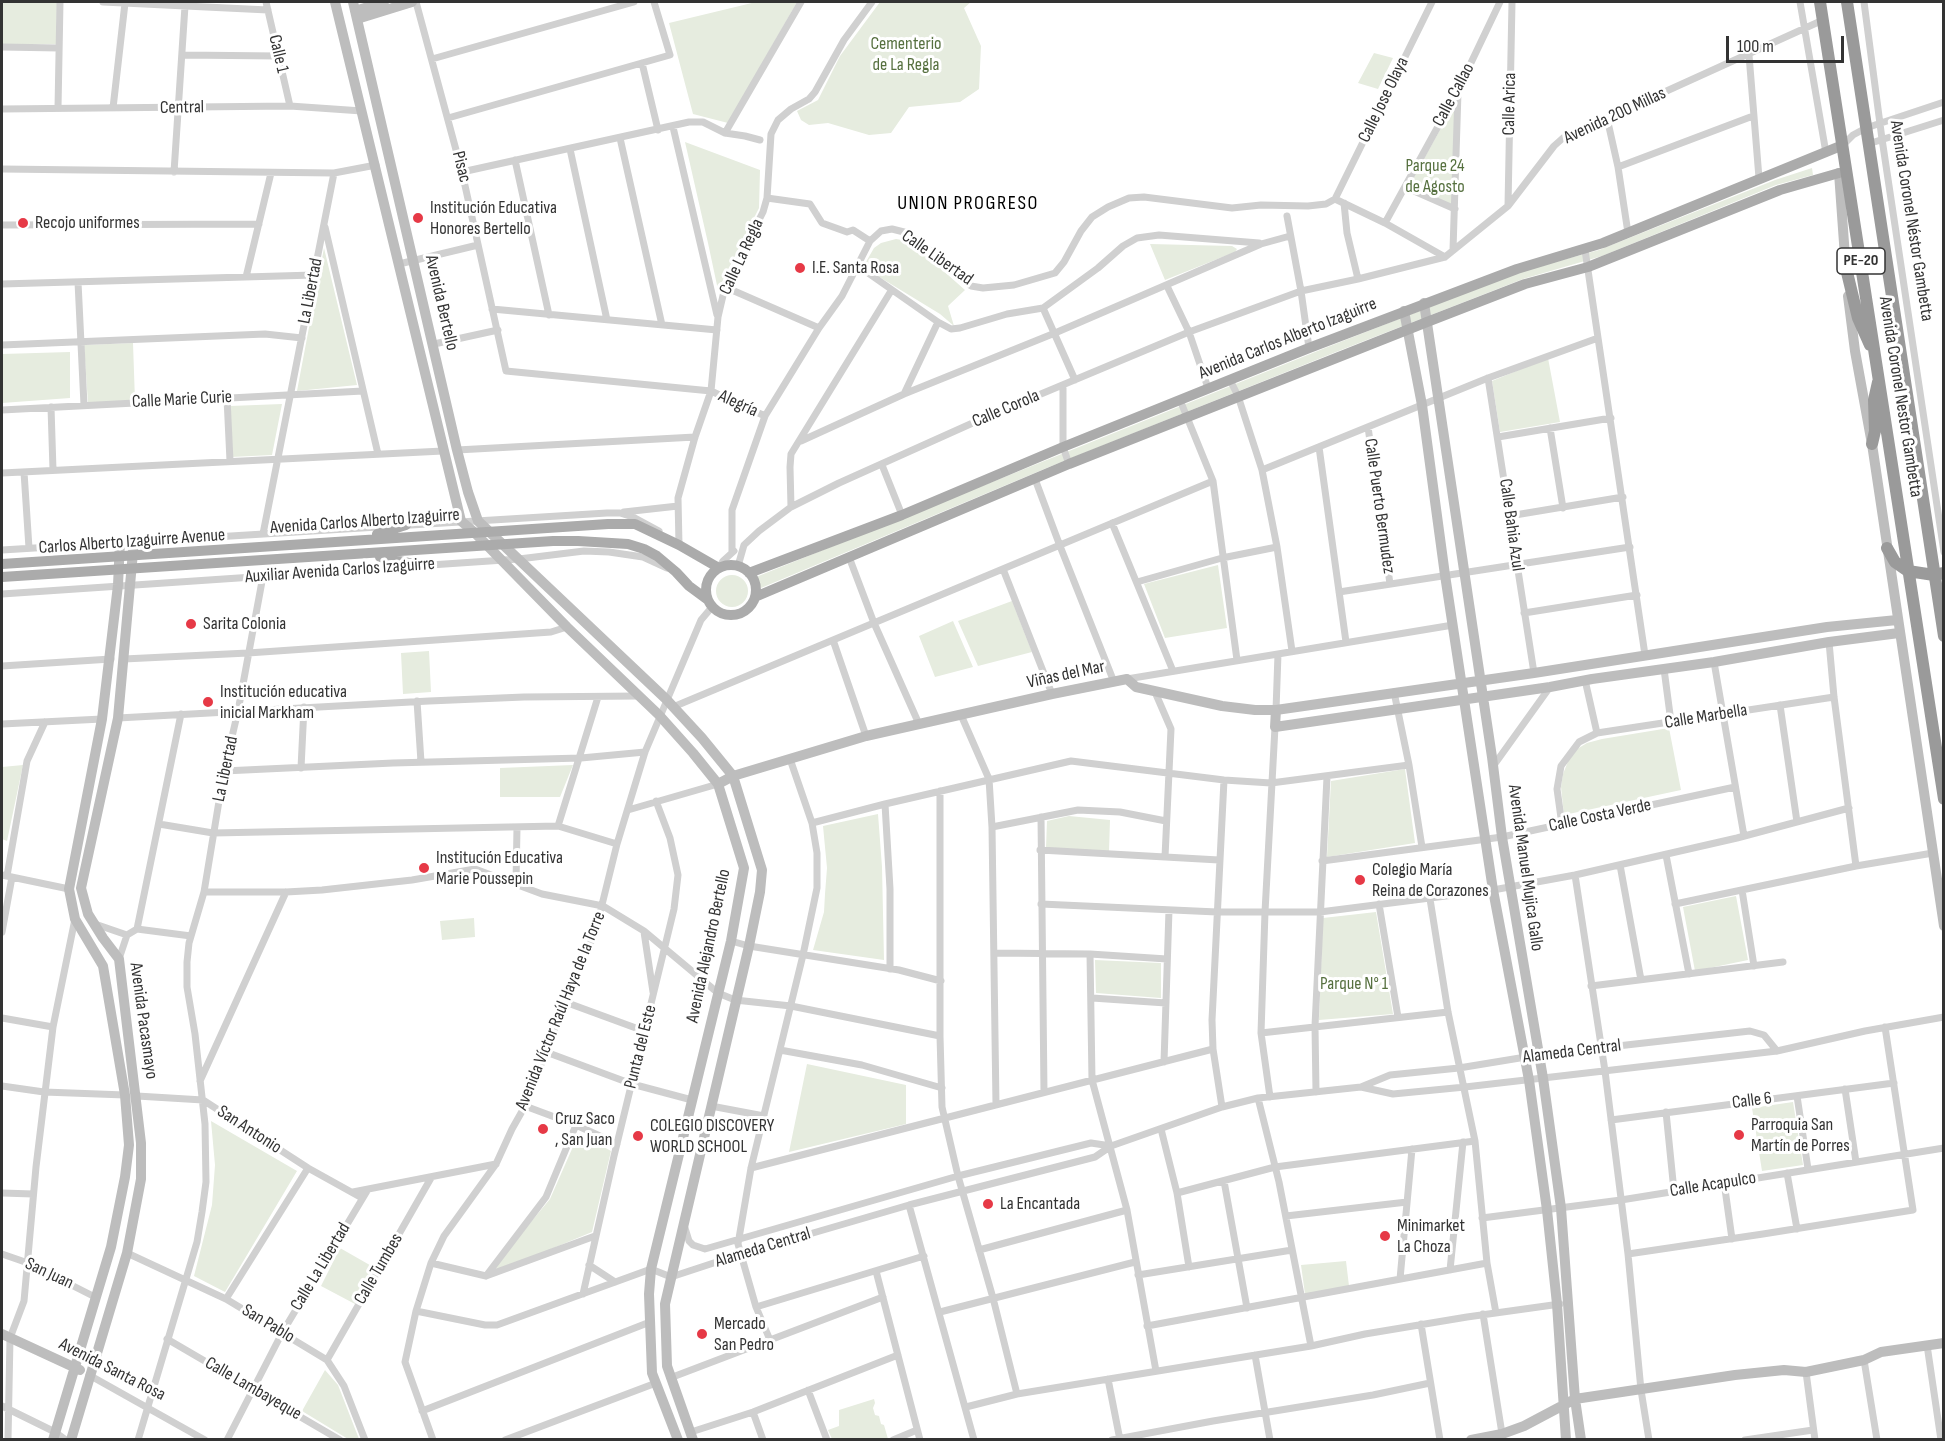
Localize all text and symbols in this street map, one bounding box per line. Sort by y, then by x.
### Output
scale bar [1729,24,1848,62]
street label: Calle 1 [263,33,293,75]
park label: Cementerio de La Regla [871,33,941,76]
text: 100 m [1737,36,1774,57]
street label: Calle Jose Olaya [1354,54,1414,146]
street label: Calle Callao [1428,60,1480,130]
street label: Calle Arica [1499,73,1521,135]
street label: Avenida 200 Millas [1560,83,1670,149]
street label: Central [160,97,204,119]
street label: Avenida Coronel Néstor Gambetta [1884,119,1938,323]
street label: Pisac [447,149,475,185]
park label: Parque 24 de Agosto [1405,155,1465,198]
district label: UNION PROGRESO [897,192,1039,216]
place label: Institución Educativa Honores Bertello [430,197,557,240]
marker: Institución Educativa Honores Bertello [411,211,425,225]
place label: Recojo uniformes [35,212,140,234]
marker: Recojo uniformes [16,216,30,230]
street label: Calle La Regla [715,216,769,298]
street label: Calle Libertad [897,226,977,290]
road number: PE-20 [1837,248,1885,274]
street label: Avenida Bertello [420,253,462,353]
street label: La Libertad [294,256,328,326]
place label: I.E. Santa Rosa [812,257,899,279]
marker: I.E. Santa Rosa [793,261,807,275]
street label: Avenida Carlos Alberto Izaguirre [1196,293,1380,385]
street label: Avenida Coronel Nestor Gambetta [1873,295,1927,499]
street label: Calle Corola [969,385,1043,433]
street label: Alegría [715,386,761,422]
street label: Calle Marie Curie [131,387,233,413]
street label: Calle Puerto Bermudez [1359,437,1399,575]
street label: Calle Bahia Azul [1494,477,1528,573]
street label: Avenida Carlos Alberto Izaguirre [269,505,461,539]
street label: Carlos Alberto Izaguirre Avenue [38,525,226,559]
street label: Auxiliar Avenida Carlos Izaguirre [244,554,436,588]
place label: Sarita Colonia [203,613,286,635]
marker: Sarita Colonia [184,617,198,631]
street label: Viñas del Mar [1025,656,1107,694]
place label: Institución educativa inicial Markham [220,681,347,724]
marker: Institución educativa inicial Markham [201,695,215,709]
street label: Calle Marbella [1663,700,1749,734]
street label: La Libertad [209,734,243,804]
street label: Avenida Manuel Mujica Gallo [1503,783,1547,953]
street label: Calle Costa Verde [1547,795,1653,837]
place label: Institución Educativa Marie Poussepin [436,847,563,890]
place label: Colegio María Reina de Corazones [1372,859,1489,902]
marker: Institución Educativa Marie Poussepin [417,861,431,875]
street label: Avenida Alejandro Bertello [682,867,736,1025]
marker: Colegio María Reina de Corazones [1353,873,1367,887]
street label: Avenida Víctor Raúl Haya de la Torre [511,909,611,1113]
street label: Avenida Pacasmayo [124,961,162,1081]
park label: Parque N° 1 [1320,973,1388,995]
street label: Punta del Este [620,1003,662,1091]
street label: Alameda Central [1522,1035,1622,1069]
street label: Calle 6 [1731,1088,1773,1114]
street label: San Antonio [213,1101,285,1159]
place label: Cruz Saco , San Juan [555,1108,615,1150]
place label: Parroquia San Martín de Porres [1751,1114,1850,1156]
place label: COLEGIO DISCOVERY WORLD SCHOOL [650,1115,774,1158]
marker: Cruz Saco , San Juan [536,1122,550,1136]
marker: Parroquia San Martín de Porres [1732,1128,1746,1142]
marker: COLEGIO DISCOVERY WORLD SCHOOL [631,1129,645,1143]
street label: Calle Acapulco [1668,1168,1758,1202]
place label: La Encantada [1000,1193,1080,1215]
marker: La Encantada [981,1197,995,1211]
place label: Minimarket La Choza [1397,1215,1465,1258]
street label: Calle La Libertad [286,1219,356,1315]
street label: Alameda Central [713,1223,813,1273]
marker: Minimarket La Choza [1378,1229,1392,1243]
street label: Calle Tumbes [350,1230,408,1308]
street label: San Juan [21,1253,77,1295]
street label: San Pablo [238,1300,298,1348]
place label: Mercado San Pedro [714,1313,774,1356]
marker: Mercado San Pedro [695,1327,709,1341]
street label: Avenida Santa Rosa [55,1334,169,1406]
street label: Calle Lambayeque [201,1353,305,1425]

